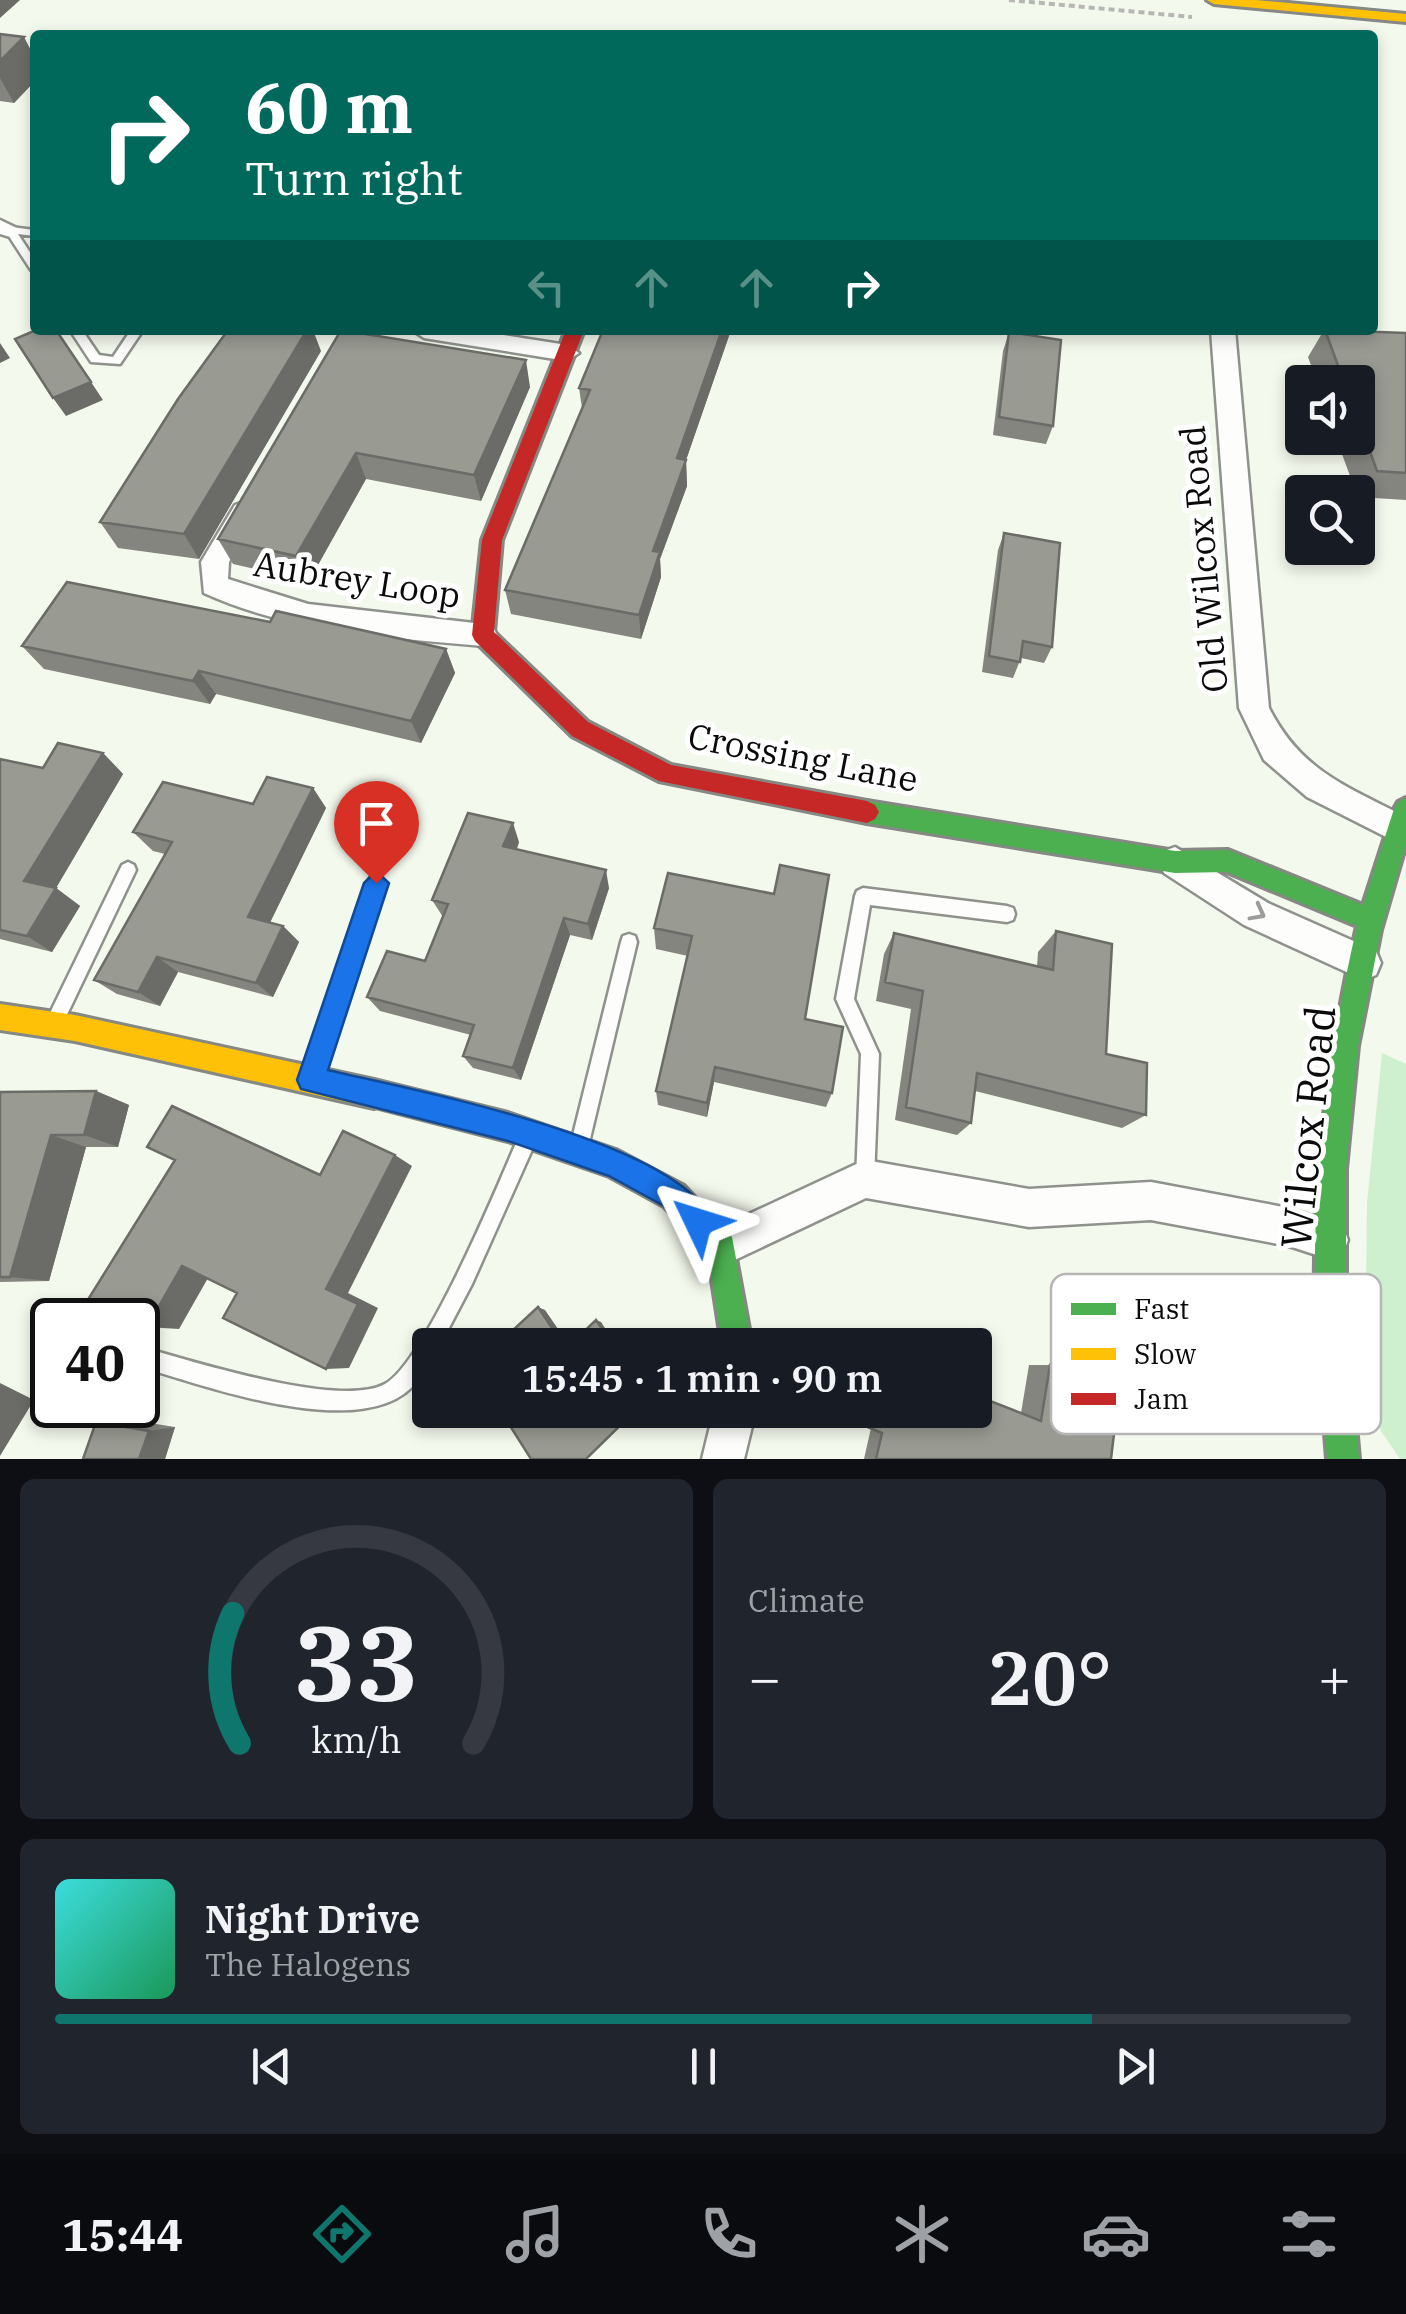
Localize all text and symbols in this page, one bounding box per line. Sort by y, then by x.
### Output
text: 60 m [245,61,413,152]
icon: right [80,70,210,200]
text: Turn right [245,149,463,207]
icon: left [519,260,574,315]
icon: ahead [624,260,679,315]
icon: ahead [729,260,784,315]
icon: right [834,260,889,315]
map controls [1285,365,1375,565]
button: sound [1285,365,1375,455]
street label: Old Wilcox Road [1168,424,1238,695]
button: search [1285,475,1375,565]
street label: Aubrey Loop [250,540,464,618]
street label: Crossing Lane [684,712,922,802]
pin [334,781,419,884]
icon: arrive [349,796,404,851]
one-way arrow [1247,901,1265,920]
street label: Wilcox Road [1267,1003,1348,1251]
position arrow [646,1170,750,1274]
legend [1051,1274,1381,1434]
text: Fast [1134,1290,1189,1327]
speed limit sign: 40 [30,1298,160,1428]
text: Slow [1134,1335,1196,1372]
text: 15:45 · 1 min · 90 m [522,1353,882,1402]
text: Jam [1134,1380,1189,1417]
text: Climate [748,1579,865,1621]
text: 33 [294,1594,419,1730]
text: 20° [987,1628,1112,1726]
text: − [748,1642,781,1713]
text: + [1318,1642,1351,1713]
text: km/h [311,1716,402,1763]
text: Night Drive [205,1894,420,1943]
text: The Halogens [205,1943,411,1985]
icon: previous [244,2039,299,2094]
icon: pause [676,2039,731,2094]
icon: next [1108,2039,1163,2094]
icon: directions [307,2199,377,2269]
icon: music [500,2199,570,2269]
icon: phone [694,2199,764,2269]
icon: climate [887,2199,957,2269]
icon: car [1081,2199,1151,2269]
icon: filters [1274,2199,1344,2269]
text: 15:44 [62,2205,183,2263]

